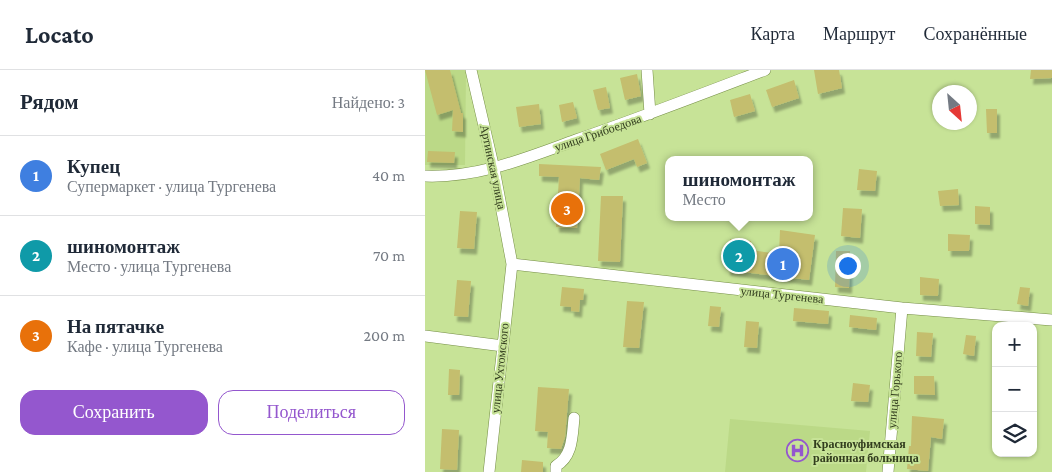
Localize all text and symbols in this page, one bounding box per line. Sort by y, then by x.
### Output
text: Locato [25,21,94,48]
text: Карта [750,24,795,44]
text: Маршрут [823,24,895,44]
text: Сохранённые [923,24,1027,44]
north arrow [932,85,977,130]
text: Рядом [20,90,79,114]
text: Найдено: 3 [332,94,405,111]
street label: улица Грибоедова [553,111,644,154]
street label: Артинская улица [477,123,509,211]
text: Купец [67,156,120,177]
popup [665,156,813,221]
text: 1 [33,167,39,184]
text: 40 m [372,167,405,184]
text: шиномонтаж [682,169,796,190]
text: Супермаркет · улица Тургенева [67,178,276,195]
pin: 3 [551,190,583,228]
text: Место [682,191,726,208]
text: шиномонтаж [67,236,180,257]
pin: 2 [723,237,755,275]
pin: 1 [767,245,799,283]
text: 2 [32,247,40,264]
text: 70 m [373,247,405,264]
your location [835,253,861,279]
text: Место · улица Тургенева [67,258,231,275]
street label: улица Тургенева [740,284,825,306]
text: На пятачке [67,316,164,337]
street label: улица Ухтомского [488,322,512,414]
map controls [992,322,1037,457]
button: + [992,322,1037,367]
text: 3 [32,327,40,344]
text: 200 m [363,327,405,344]
text: Кафе · улица Тургенева [67,338,223,355]
street label: улица Горького [885,351,905,429]
button: − [992,367,1037,412]
button: Сохранить [20,390,208,435]
button: Поделиться [218,390,405,435]
button: layers [992,412,1037,457]
place label: Красноуфимская районная больница [813,437,919,465]
hospital icon: Красноуфимская районная больница [785,439,809,463]

